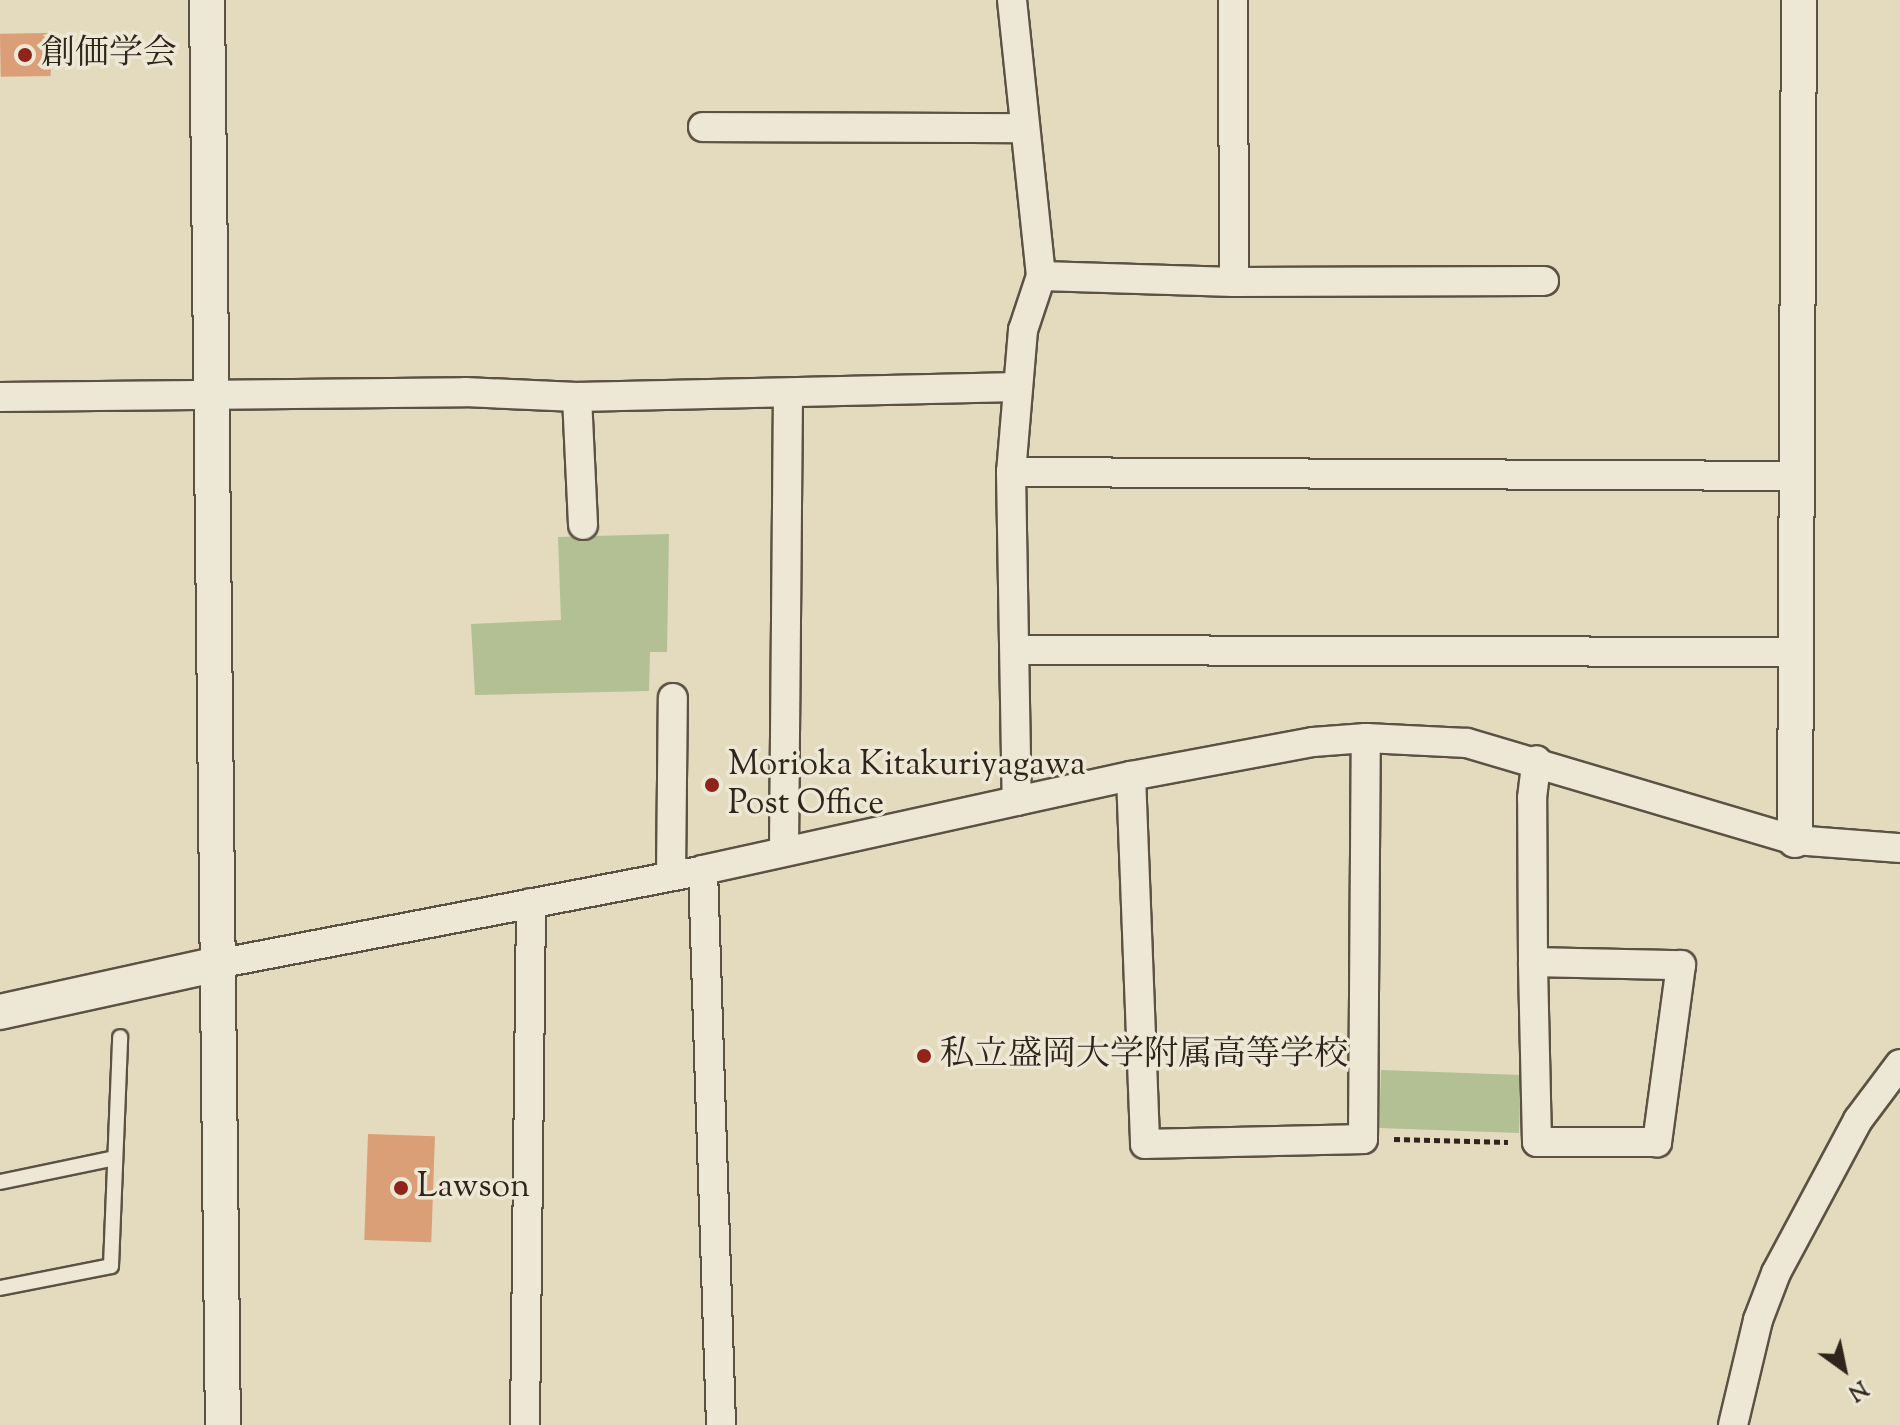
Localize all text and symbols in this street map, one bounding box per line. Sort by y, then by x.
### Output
place label: 創価学会 [41,35,177,75]
marker: 創価学会 [16,46,34,64]
place label: Morioka Kitakuriyagawa Post Office [728,745,1086,824]
marker: Morioka Kitakuriyagawa Post Office [703,776,721,794]
place label: 私立盛岡大学附属高等学校 [940,1036,1348,1076]
marker: 私立盛岡大学附属高等学校 [915,1047,933,1065]
place label: Lawson [417,1168,530,1208]
marker: Lawson [392,1179,410,1197]
north arrow [1804,1329,1884,1409]
text: N [1841,1371,1873,1407]

